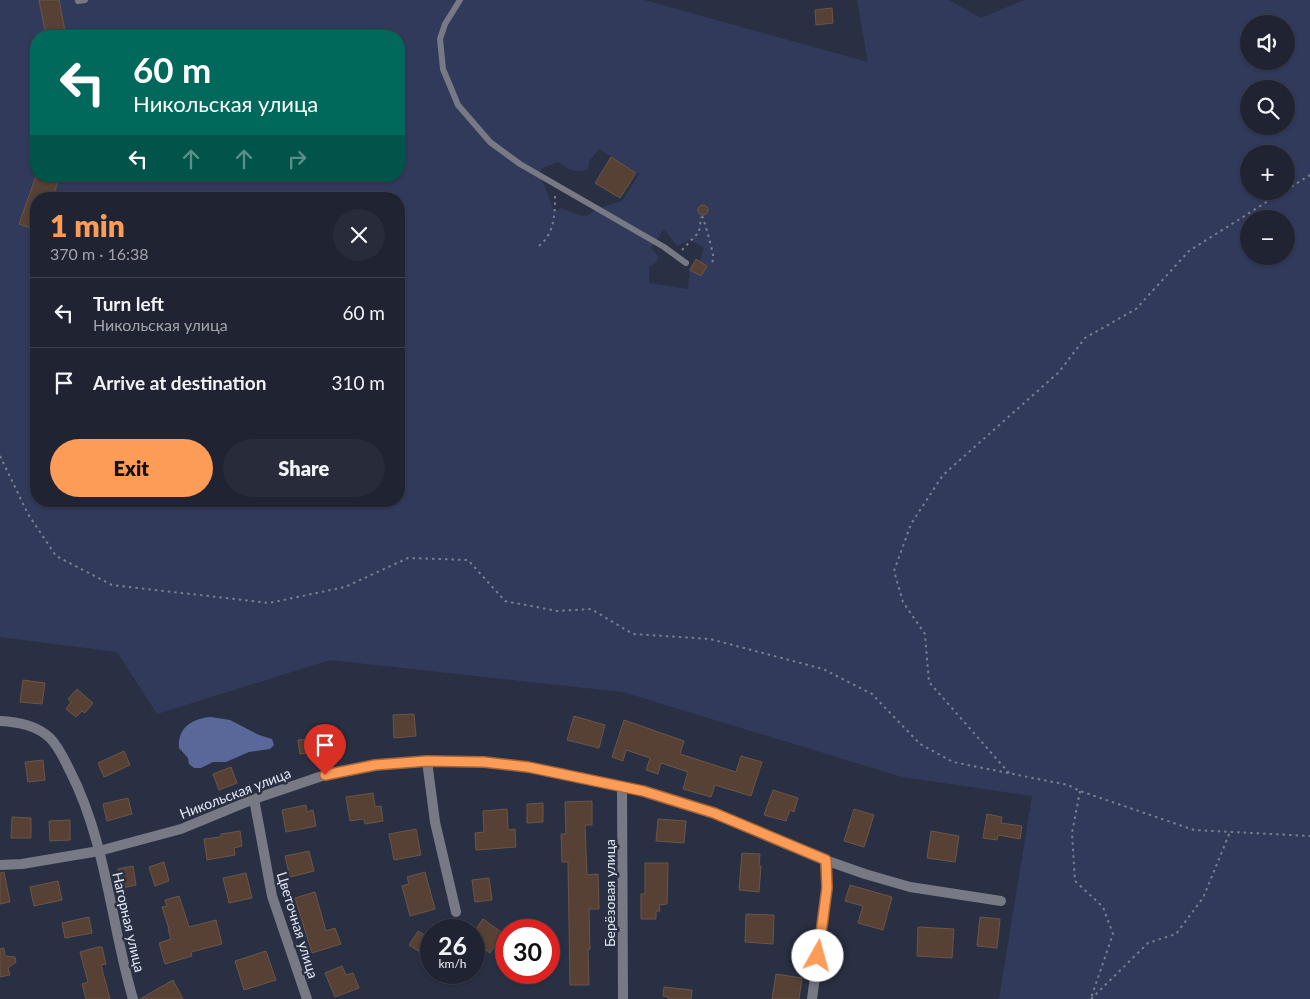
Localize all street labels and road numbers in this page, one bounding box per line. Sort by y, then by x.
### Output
street label: Никольская улица [177,764,293,822]
street label: Берёзовая улица [601,839,618,947]
street label: Нагорная улица [109,870,149,974]
street label: Цветочная улица [274,870,322,980]

